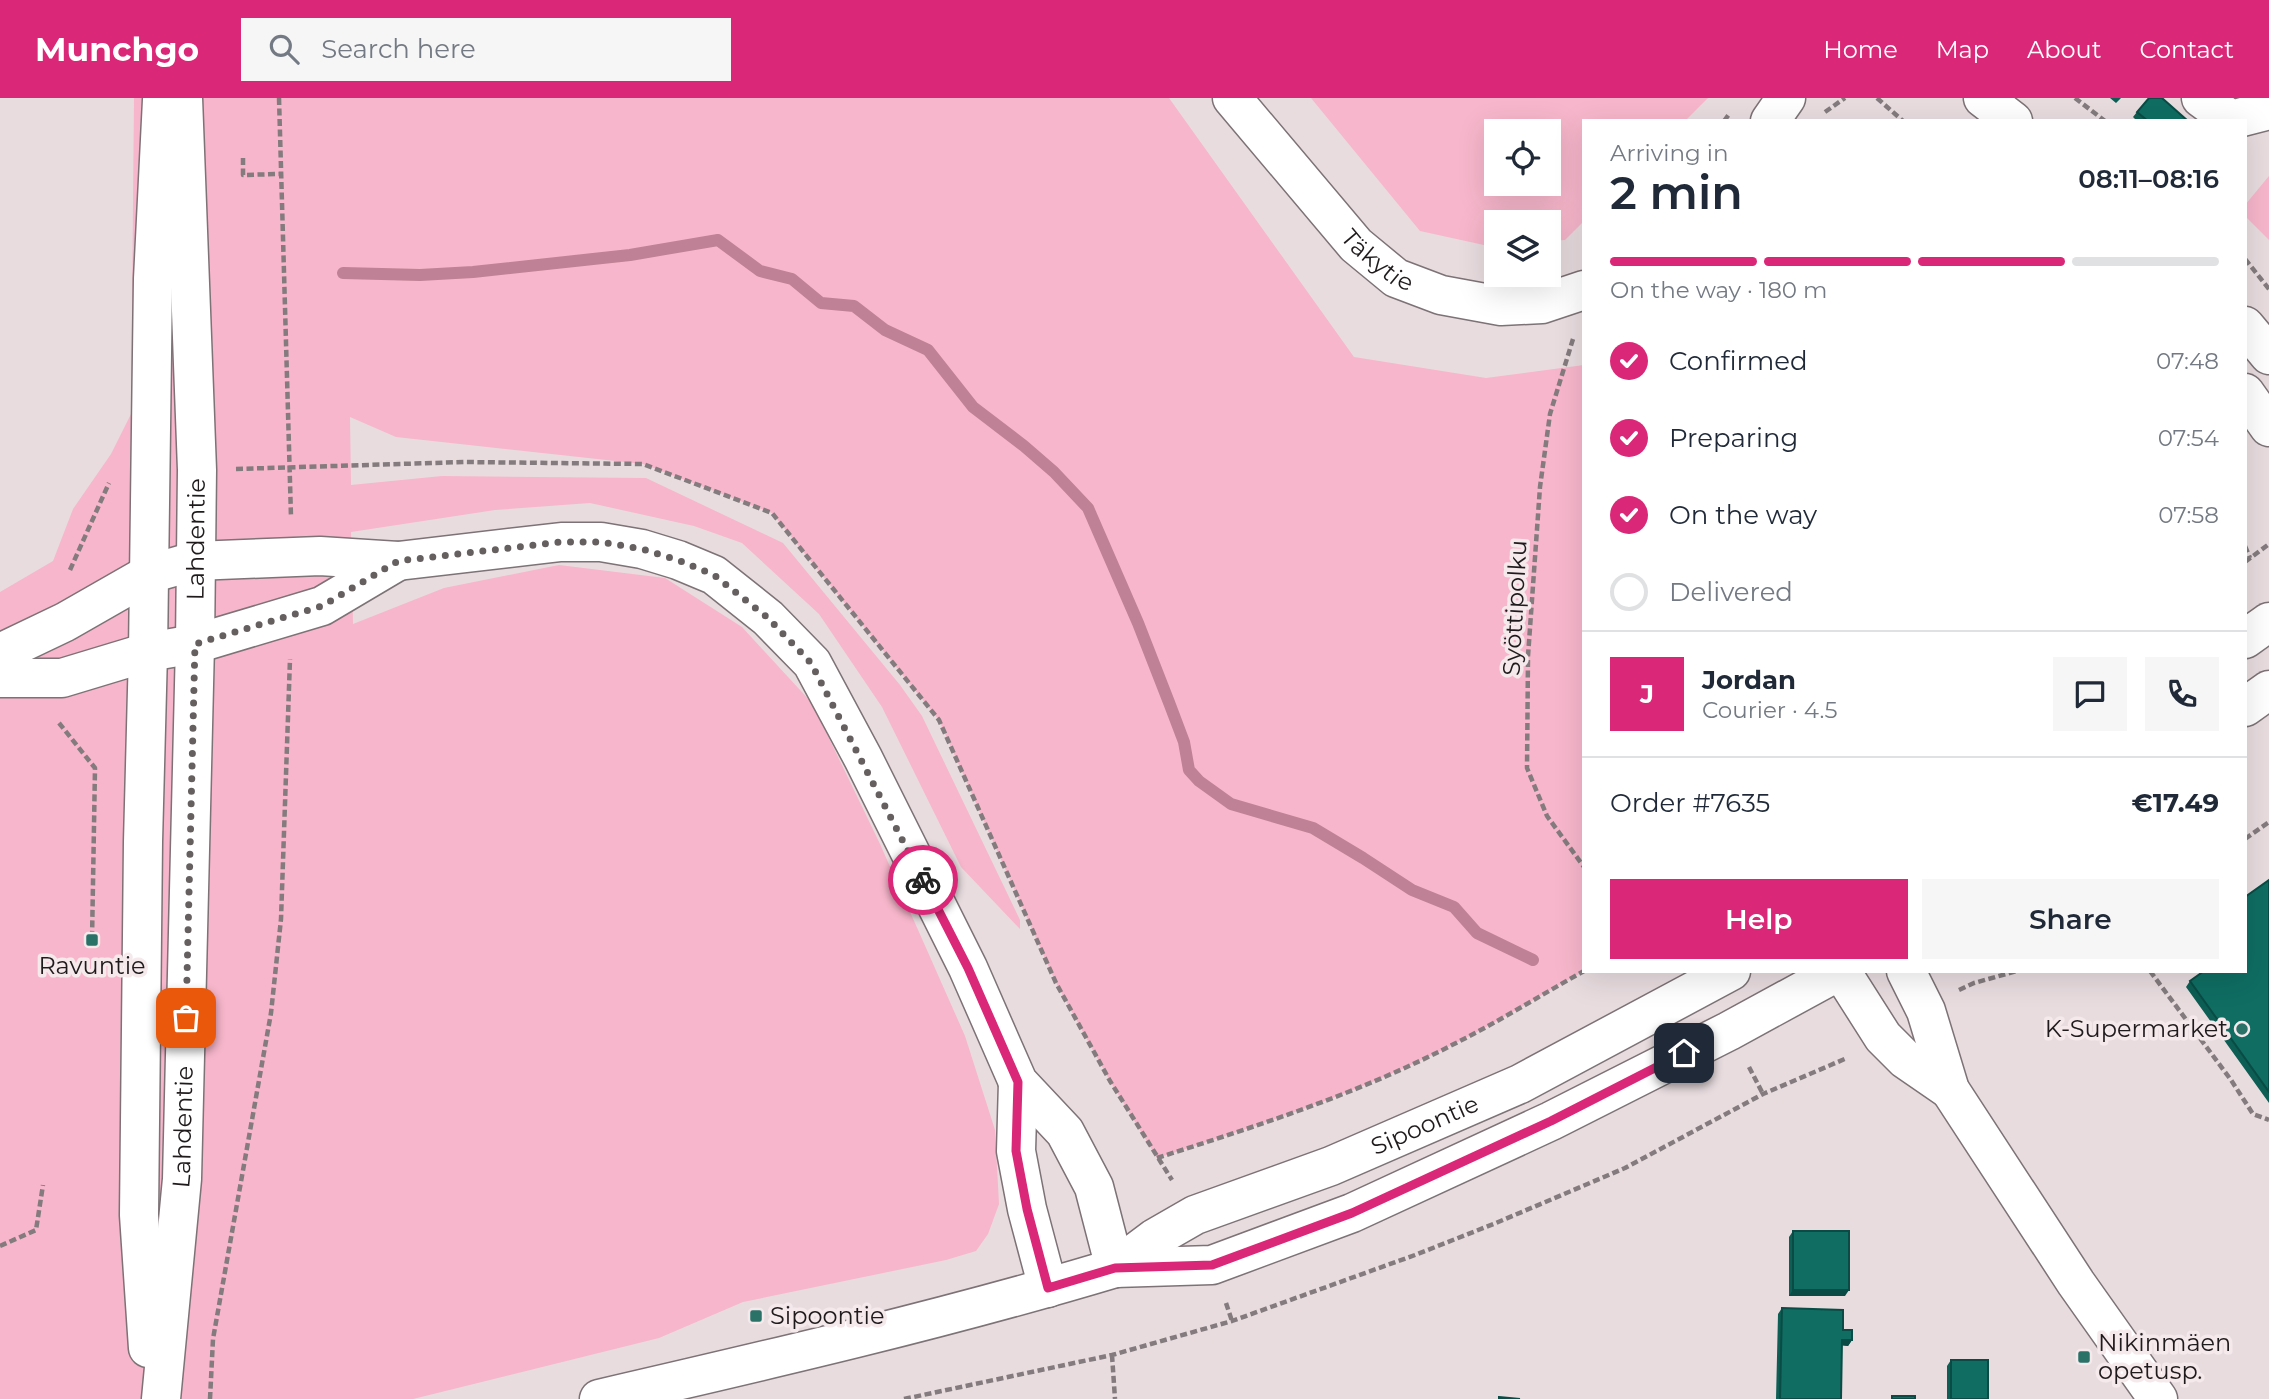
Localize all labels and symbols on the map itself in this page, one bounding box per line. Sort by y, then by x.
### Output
street label: Täkytie [1335,223,1417,297]
street label: Lahdentie [181,478,211,600]
street label: Syöttipolku [1496,539,1533,677]
courier [888,845,958,915]
marker: Ravuntie [84,932,100,948]
place label: Ravuntie [38,951,146,980]
pin [156,988,216,1048]
place label: K-Supermarket [2045,1014,2228,1043]
marker: K-Supermarket [2234,1021,2250,1037]
pin [1654,1023,1714,1083]
street label: Lahdentie [166,1066,199,1189]
street label: Sipoontie [1366,1089,1483,1161]
place label: Sipoontie [770,1301,885,1330]
marker: Sipoontie [748,1308,764,1324]
place label: Nikinmäen opetusp. [2098,1328,2231,1385]
marker: Nikinmäen opetusp. [2076,1349,2092,1365]

